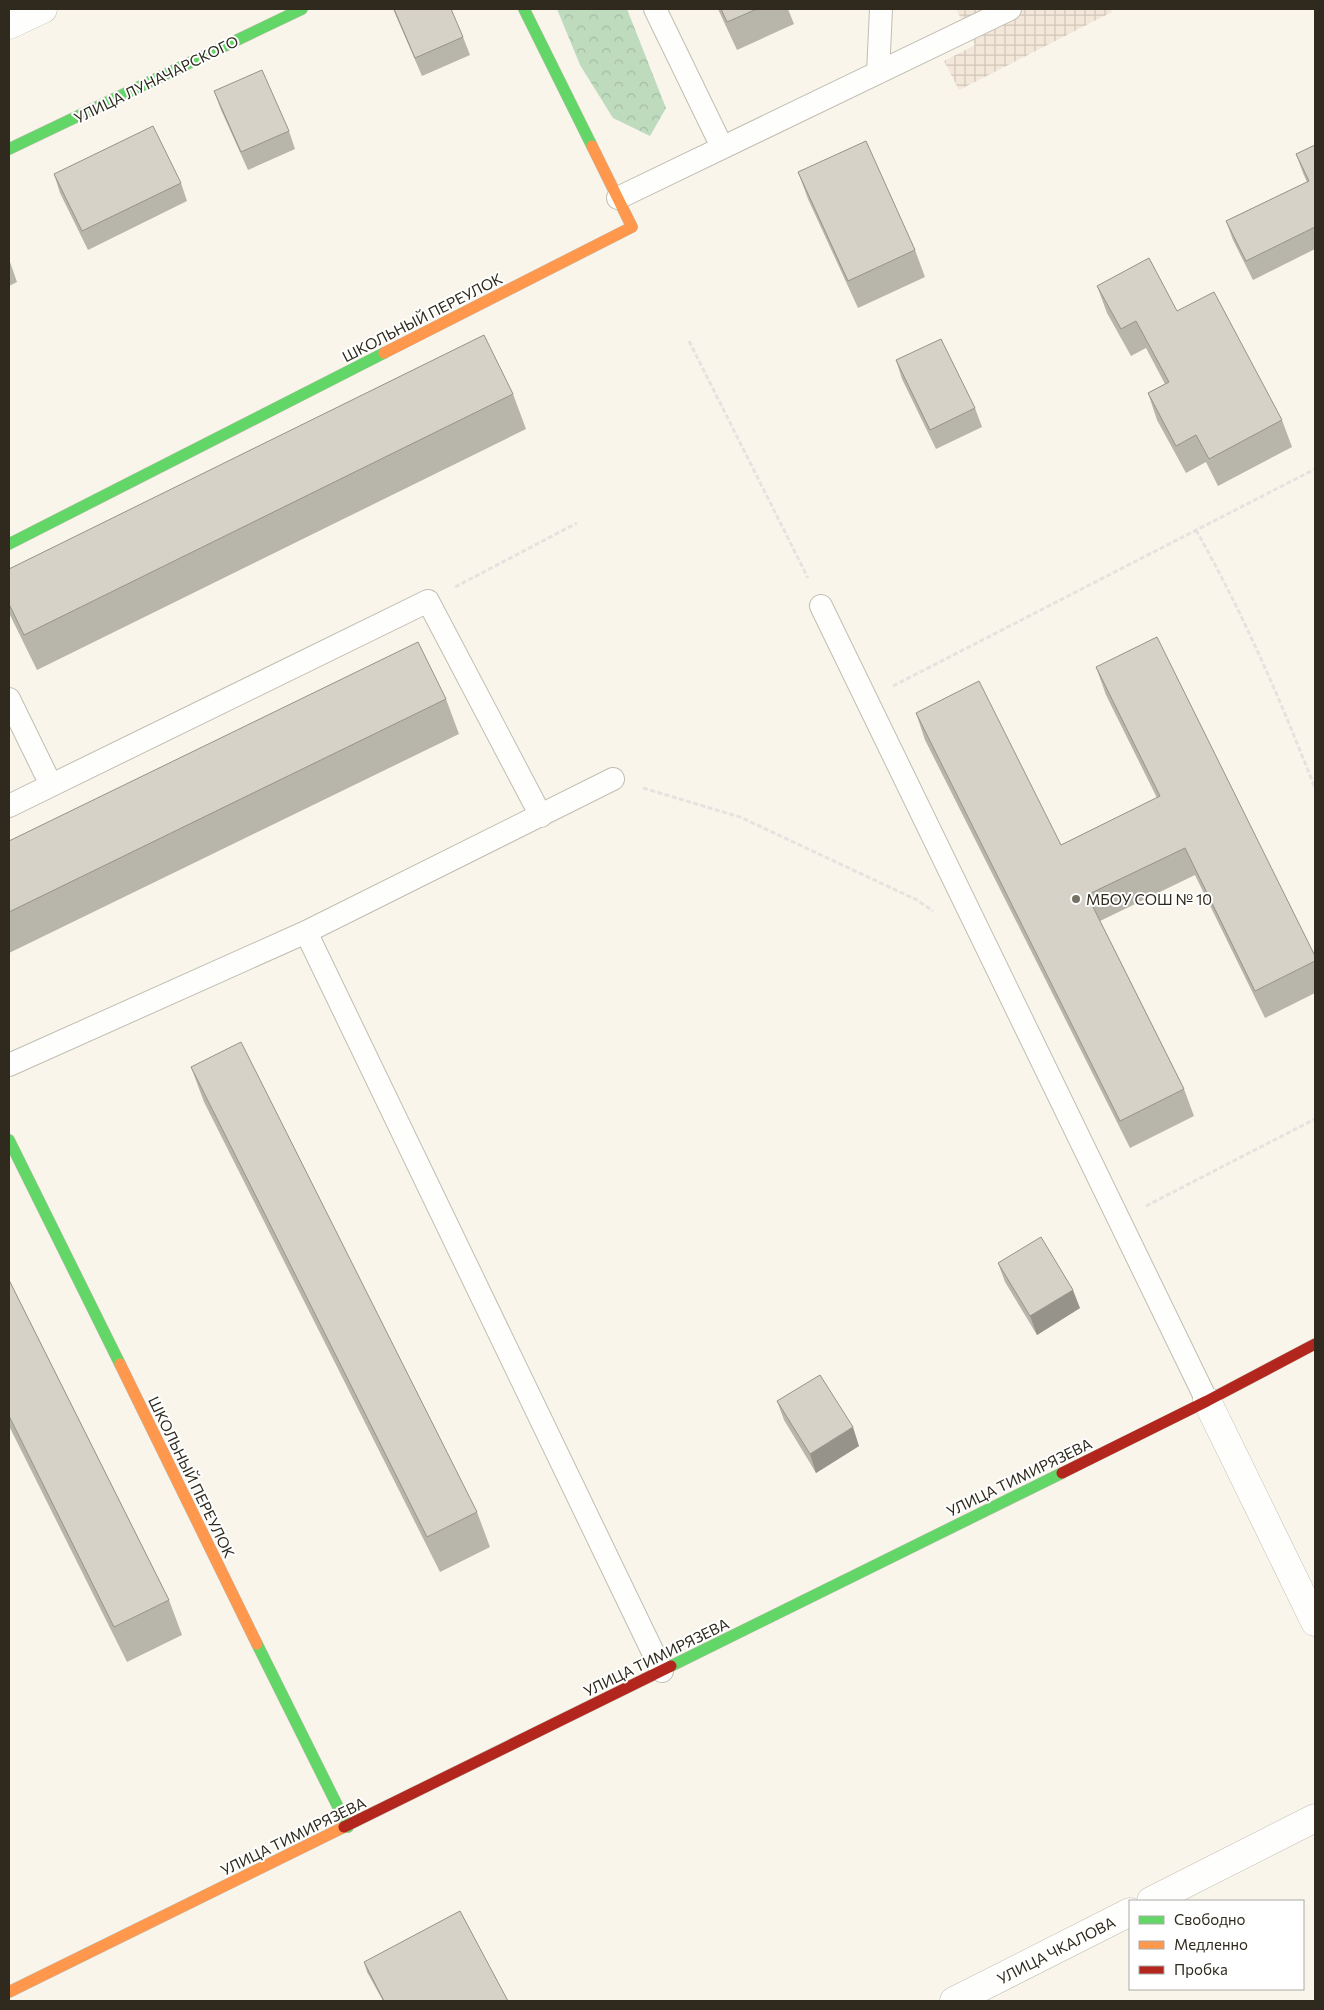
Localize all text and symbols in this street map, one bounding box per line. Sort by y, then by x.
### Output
street label: УЛИЦА ЛУНАЧАРСКОГО [71,31,241,127]
street label: ШКОЛЬНЫЙ ПЕРЕУЛОК [339,269,505,365]
place label: МБОУ СОШ № 10 [1086,890,1212,908]
marker: МБОУ СОШ № 10 [1070,893,1082,905]
street label: ШКОЛЬНЫЙ ПЕРЕУЛОК [145,1393,239,1561]
street label: УЛИЦА ТИМИРЯЗЕВА [943,1434,1095,1520]
street label: УЛИЦА ТИМИРЯЗЕВА [580,1614,732,1700]
street label: УЛИЦА ТИМИРЯЗЕВА [217,1793,369,1879]
legend [1129,1900,1304,1990]
text: Свободно [1174,1910,1245,1928]
street label: УЛИЦА ЧКАЛОВА [994,1912,1118,1988]
text: Медленно [1174,1935,1248,1953]
text: Пробка [1174,1960,1228,1978]

